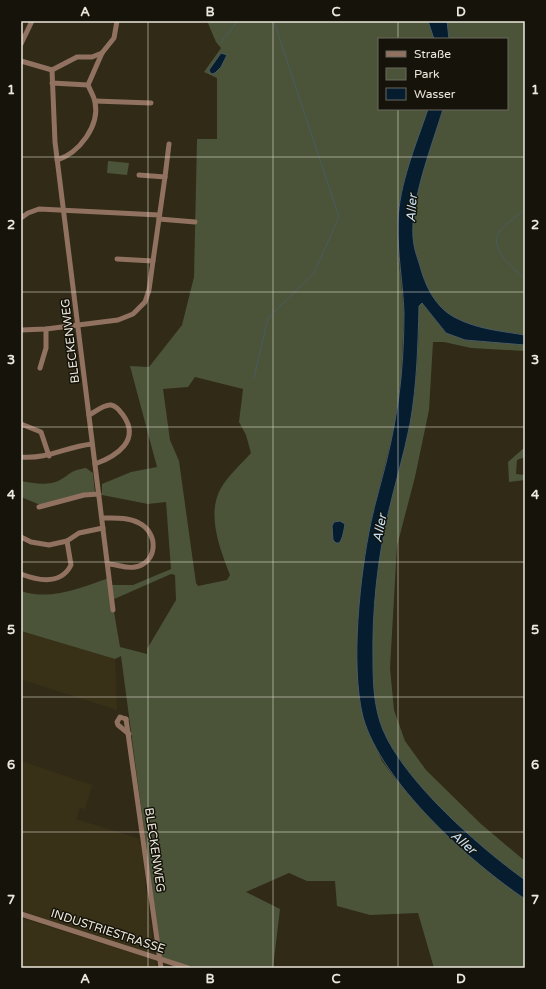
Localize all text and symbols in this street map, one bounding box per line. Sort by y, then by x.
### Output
text: A [80,4,90,20]
text: B [205,4,215,20]
text: C [331,4,341,20]
text: D [456,4,466,20]
legend [378,38,508,110]
text: Straße [414,47,451,61]
text: Park [414,67,440,81]
text: 1 [7,82,15,98]
text: 1 [531,82,539,98]
text: Wasser [414,87,456,101]
water label: Aller [403,191,421,223]
text: 2 [7,217,15,233]
text: 2 [531,217,539,233]
street label: BLECKENWEG [58,298,82,384]
text: 3 [7,352,15,368]
text: 3 [531,352,539,368]
text: 4 [7,487,16,503]
text: 4 [531,487,540,503]
water label: Aller [369,511,391,544]
text: 5 [7,622,15,638]
text: 5 [531,622,539,638]
text: 6 [7,757,15,773]
text: 6 [531,757,539,773]
street label: BLECKENWEG [142,807,168,893]
water label: Aller [447,827,481,859]
text: 7 [7,892,15,908]
text: 7 [531,892,539,908]
street label: INDUSTRIESTRASSE [49,906,167,956]
text: A [80,971,90,987]
text: B [205,971,215,987]
text: C [331,971,341,987]
text: D [456,971,466,987]

